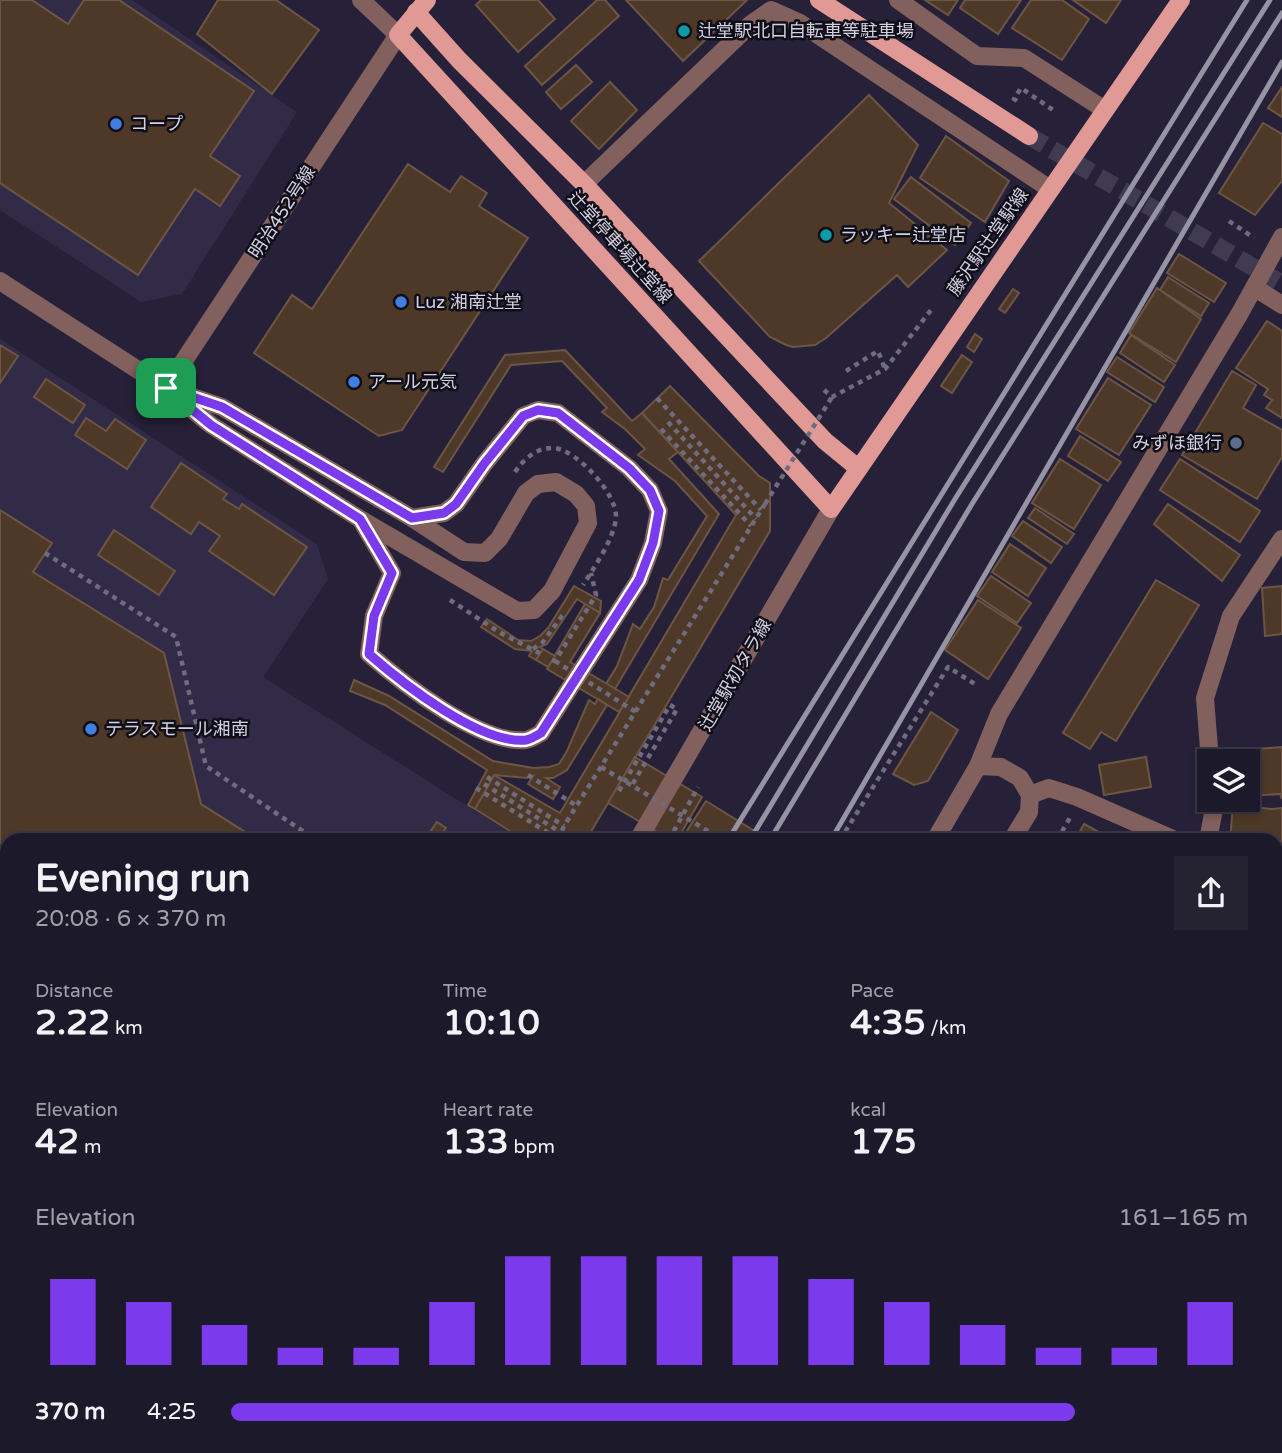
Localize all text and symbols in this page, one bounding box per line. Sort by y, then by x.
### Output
place label: 辻堂駅北口自転車等駐車場 [698,20,914,42]
marker: 辻堂駅北口自転車等駐車場 [676,23,692,39]
place label: コープ [130,113,183,135]
marker: コープ [108,116,124,132]
street label: 明治452号線 [244,162,320,262]
street label: 藤沢駅辻堂駅線 [943,184,1033,300]
street label: 辻堂停車場辻堂線 [564,186,676,308]
place label: ラッキー辻堂店 [840,224,966,246]
marker: ラッキー辻堂店 [818,227,834,243]
place label: Luz 湘南辻堂 [415,291,522,313]
marker: Luz 湘南辻堂 [393,294,409,310]
pin [136,358,196,418]
icon: arrive [147,369,185,407]
place label: アール元気 [368,371,457,393]
marker: アール元気 [346,374,362,390]
place label: みずほ銀行 [1132,432,1222,454]
marker: みずほ銀行 [1228,435,1244,451]
street label: 辻堂駅初タラ線 [694,615,776,735]
place label: テラスモール湘南 [105,718,249,740]
marker: テラスモール湘南 [83,721,99,737]
map controls [1197,749,1260,812]
button: layers [1197,749,1260,812]
text: Evening run [35,856,250,902]
button: share [1174,856,1248,930]
text: 20:08 · 6 × 370 m [35,905,226,933]
text: Distance [35,980,113,1002]
text: Time [443,980,487,1002]
text: Pace [850,980,894,1002]
text: 2.22 [35,1002,110,1044]
text: 10:10 [443,1002,540,1044]
text: 4:35 [850,1002,925,1044]
text: km [110,1017,143,1039]
text: /km [925,1017,967,1039]
text: Elevation [35,1099,118,1121]
text: Heart rate [443,1099,533,1121]
text: kcal [850,1099,886,1121]
text: 42 [35,1121,79,1163]
text: 133 [443,1121,509,1163]
text: 175 [850,1121,916,1163]
text: m [79,1136,101,1158]
text: bpm [509,1136,555,1158]
text: Elevation [35,1204,136,1232]
text: 161–165 m [1119,1204,1248,1232]
text: 370 m [35,1398,105,1426]
text: 4:25 [147,1398,196,1426]

